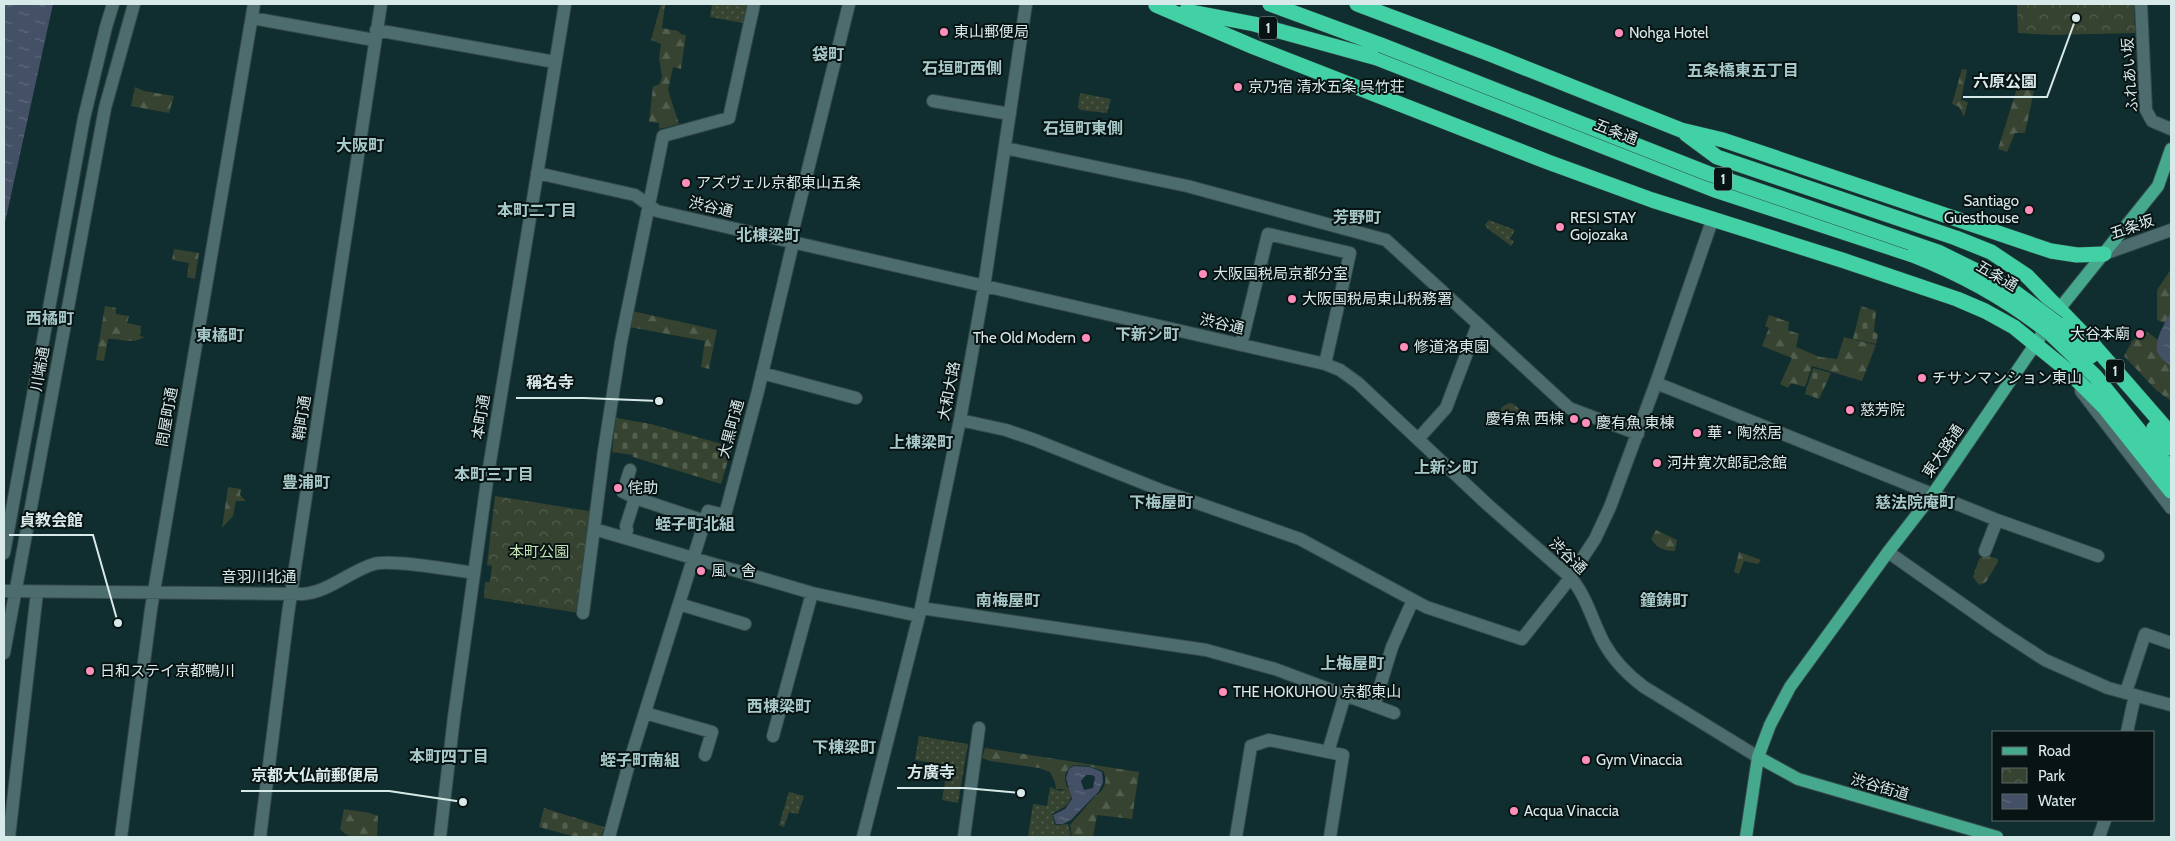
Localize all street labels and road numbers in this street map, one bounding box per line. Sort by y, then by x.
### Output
road number: 1 [1259,16,1277,40]
street label: ふれあい坂 [2118,37,2142,113]
street label: 五条通 [1592,116,1640,148]
road number: 1 [1714,168,1732,190]
street label: 渋谷通 [687,193,735,221]
street label: 五条坂 [2108,211,2156,243]
street label: 五条通 [1973,257,2021,295]
street label: 渋谷通 [1198,310,1246,338]
street label: 川端通 [27,345,53,393]
street label: 大和大路 [934,360,964,422]
road number: 1 [2106,360,2124,382]
street label: 問屋町通 [153,386,181,448]
street label: 本町通 [469,393,493,441]
street label: 鞘町通 [290,394,314,442]
street label: 大黒町通 [715,398,747,460]
street label: 東大路通 [1919,421,1967,481]
street label: 渋谷通 [1545,534,1591,578]
street label: 音羽川北通 [221,568,297,586]
street label: 渋谷街道 [1849,770,1911,804]

